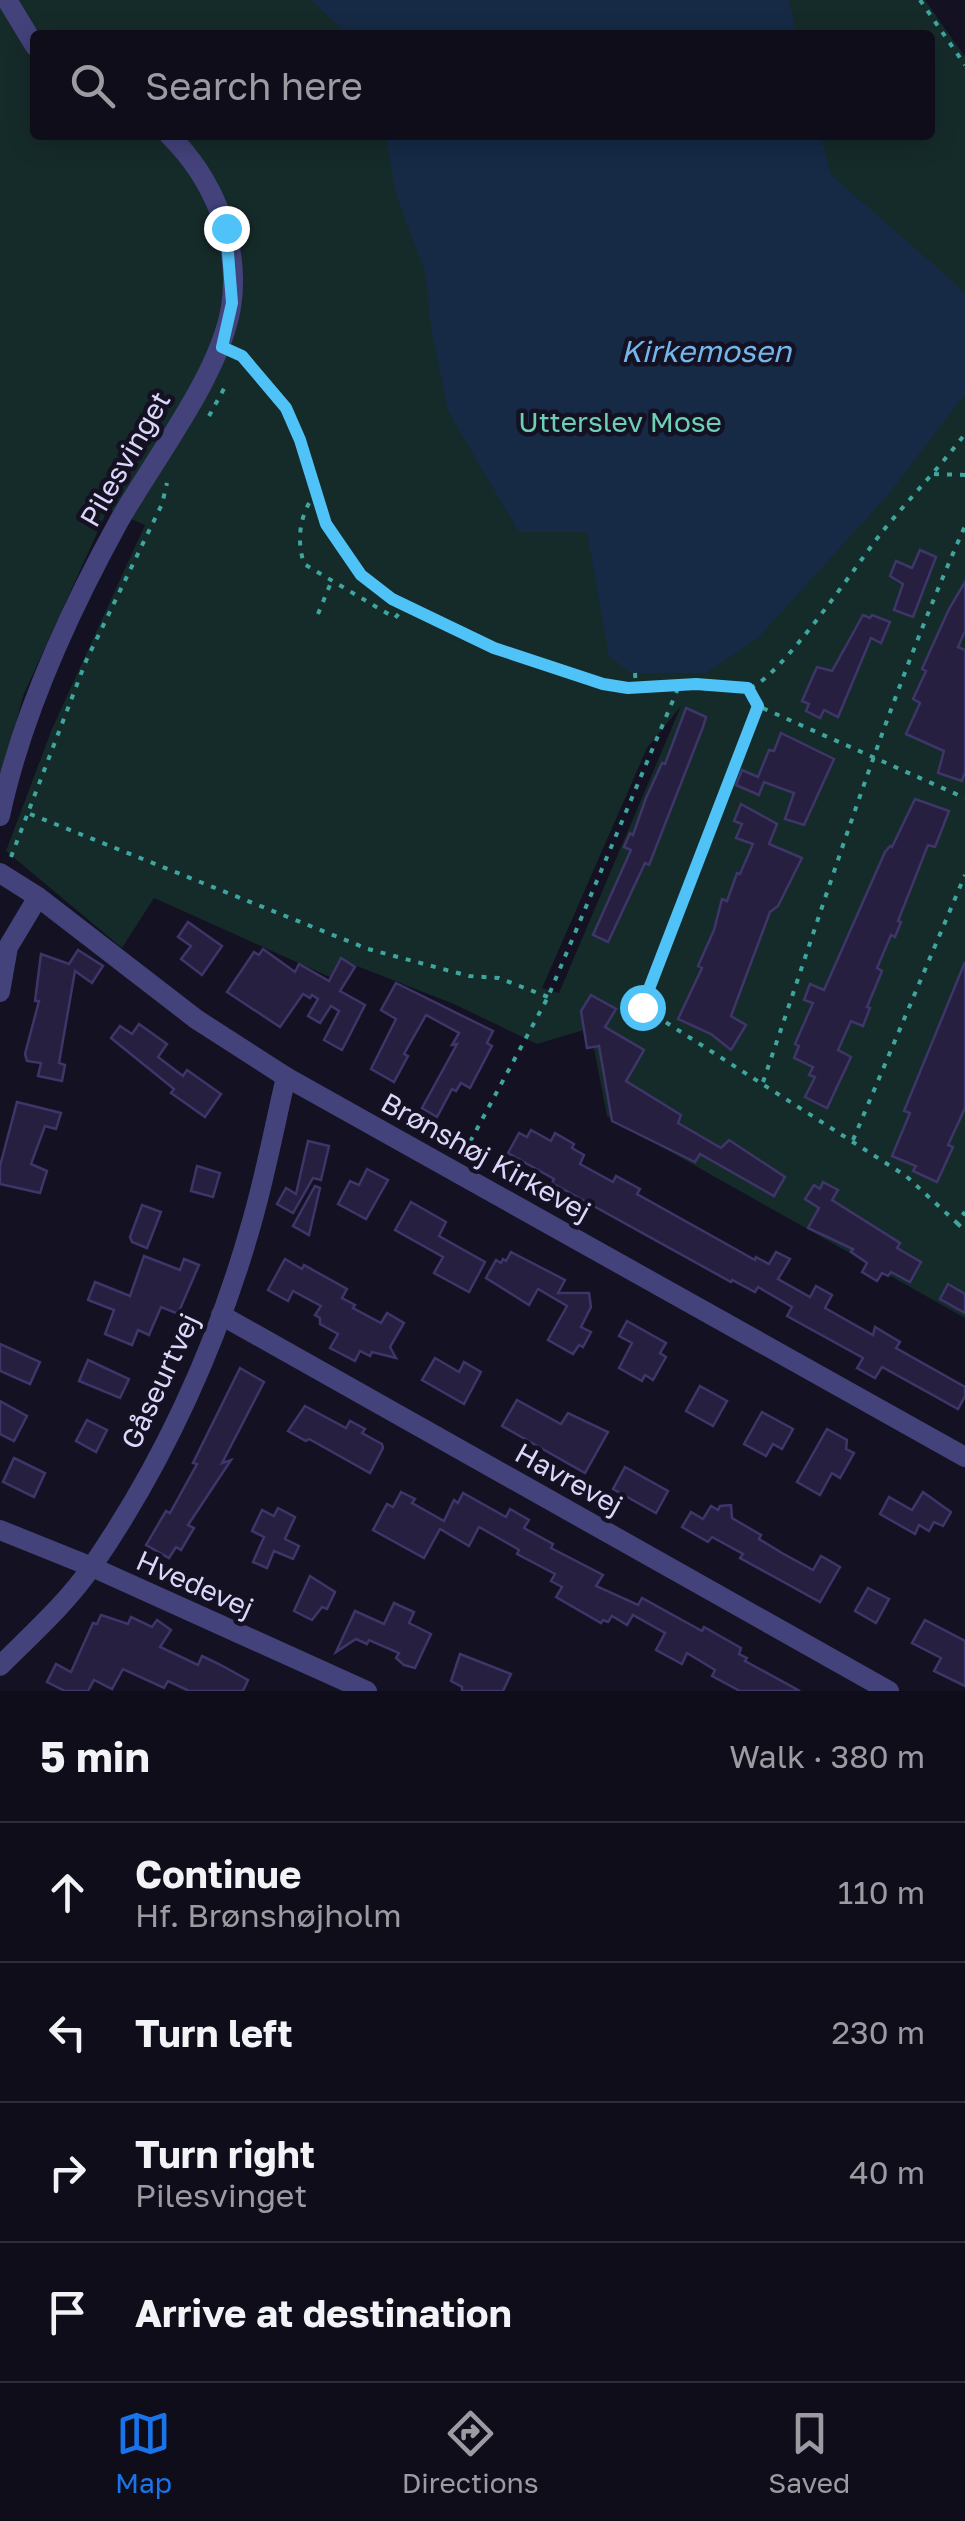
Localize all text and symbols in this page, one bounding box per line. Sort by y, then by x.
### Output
search box [30,30,935,140]
icon: search [65,58,120,113]
text: Search here [145,63,363,108]
route end [204,206,250,252]
water label: Kirkemosen [621,333,793,369]
street label: Pilesvinget [73,385,177,532]
park label: Utterslev Mose [518,405,722,438]
route start [620,985,666,1031]
street label: Brønshøj Kirkevej [376,1085,597,1228]
street label: Gåseurtvej [114,1308,205,1454]
street label: Havrevej [510,1436,629,1521]
street label: Hvedevej [132,1543,259,1624]
text: 5 min [40,1731,150,1781]
text: Walk · 380 m [729,1737,925,1775]
text: Continue [135,1851,301,1896]
icon: ahead [40,1865,95,1920]
text: 110 m [838,1873,925,1911]
text: Hf. Brønshøjholm [135,1896,402,1934]
icon: left [40,2005,95,2060]
text: Turn left [135,2010,293,2055]
text: 230 m [832,2013,925,2051]
text: Turn right [135,2131,315,2176]
icon: right [40,2145,95,2200]
text: 40 m [849,2153,925,2191]
text: Pilesvinget [135,2176,307,2214]
icon: arrive [40,2285,95,2340]
text: Arrive at destination [135,2290,512,2335]
tab: Map [115,2406,172,2499]
tab: Directions [402,2406,539,2499]
tab: Saved [768,2406,850,2499]

